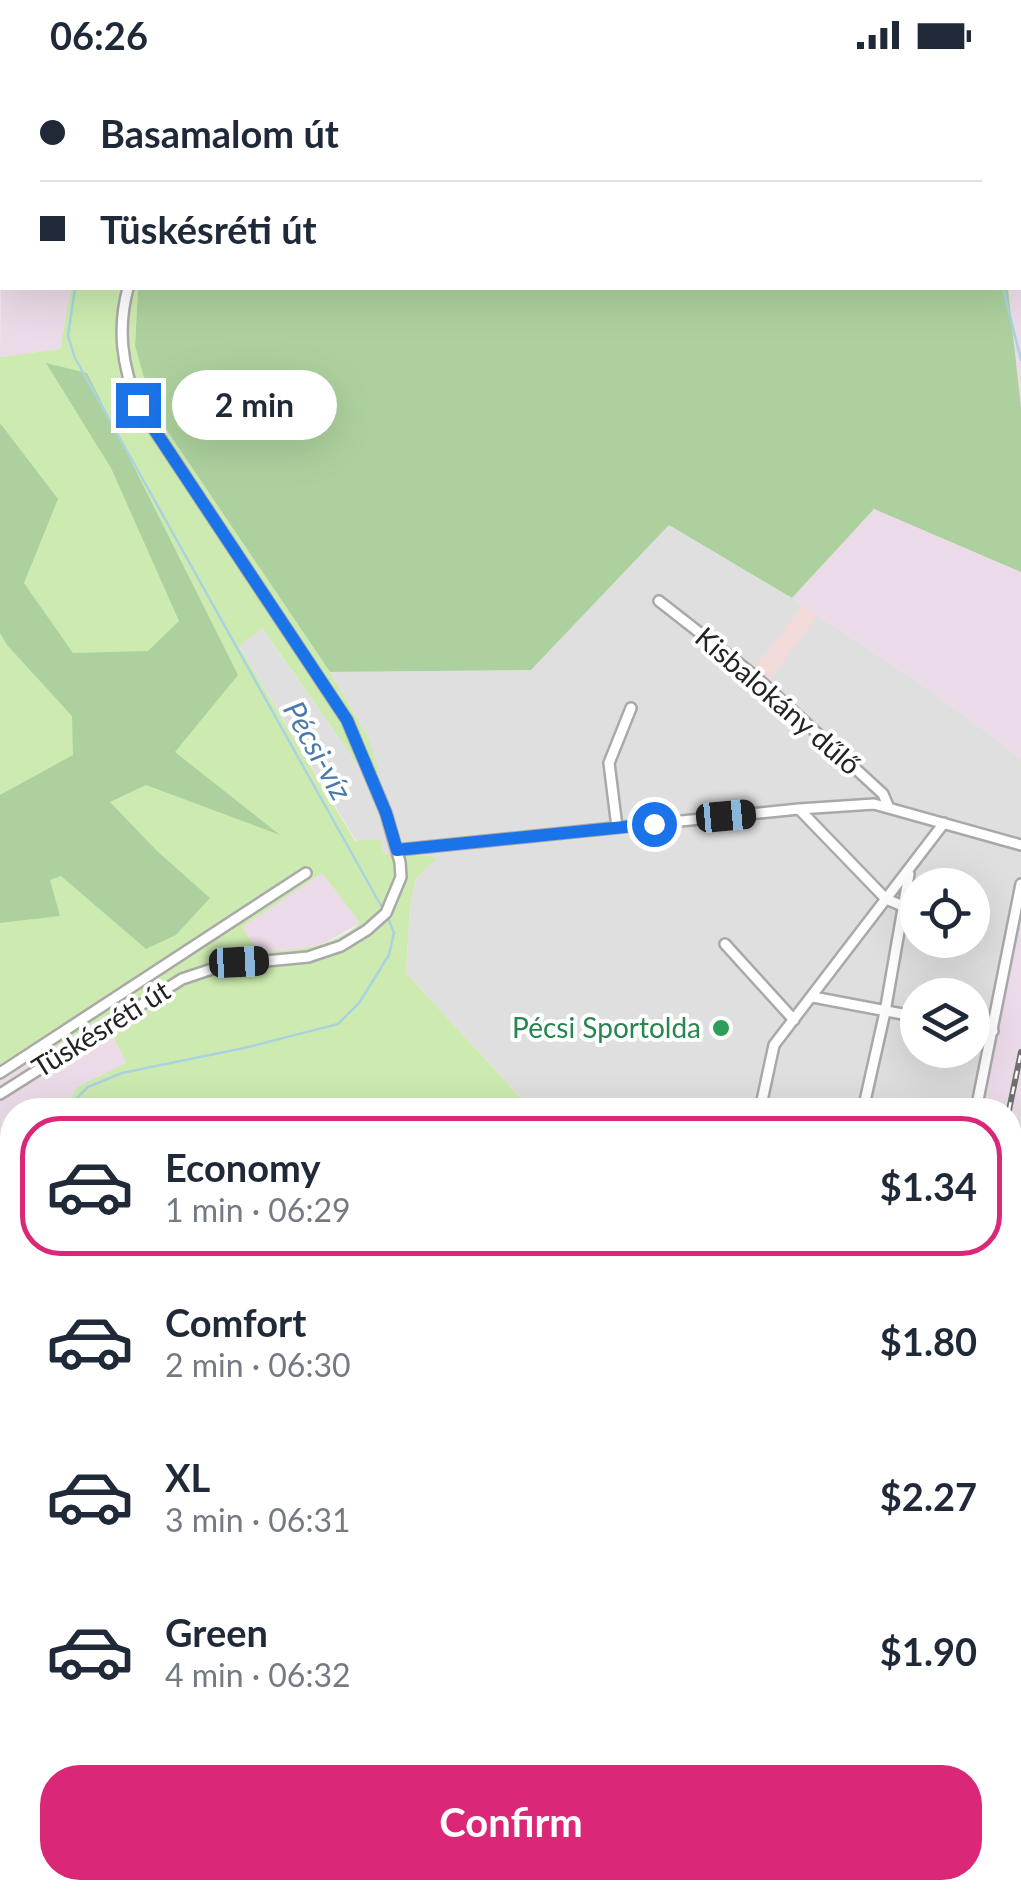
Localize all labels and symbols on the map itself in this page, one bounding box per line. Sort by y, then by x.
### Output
callout: 2 min [173,370,338,440]
route end [116,383,161,428]
street label: Kisbalokány dűlő [689,619,868,781]
water label: Pécsi-víz [277,694,361,806]
car [695,798,757,834]
route start [632,802,677,847]
car [208,945,270,979]
street label: Tüskésréti út [25,972,176,1084]
place label: Pécsi Sportolda [512,1010,701,1044]
marker: Pécsi Sportolda [710,1017,732,1039]

